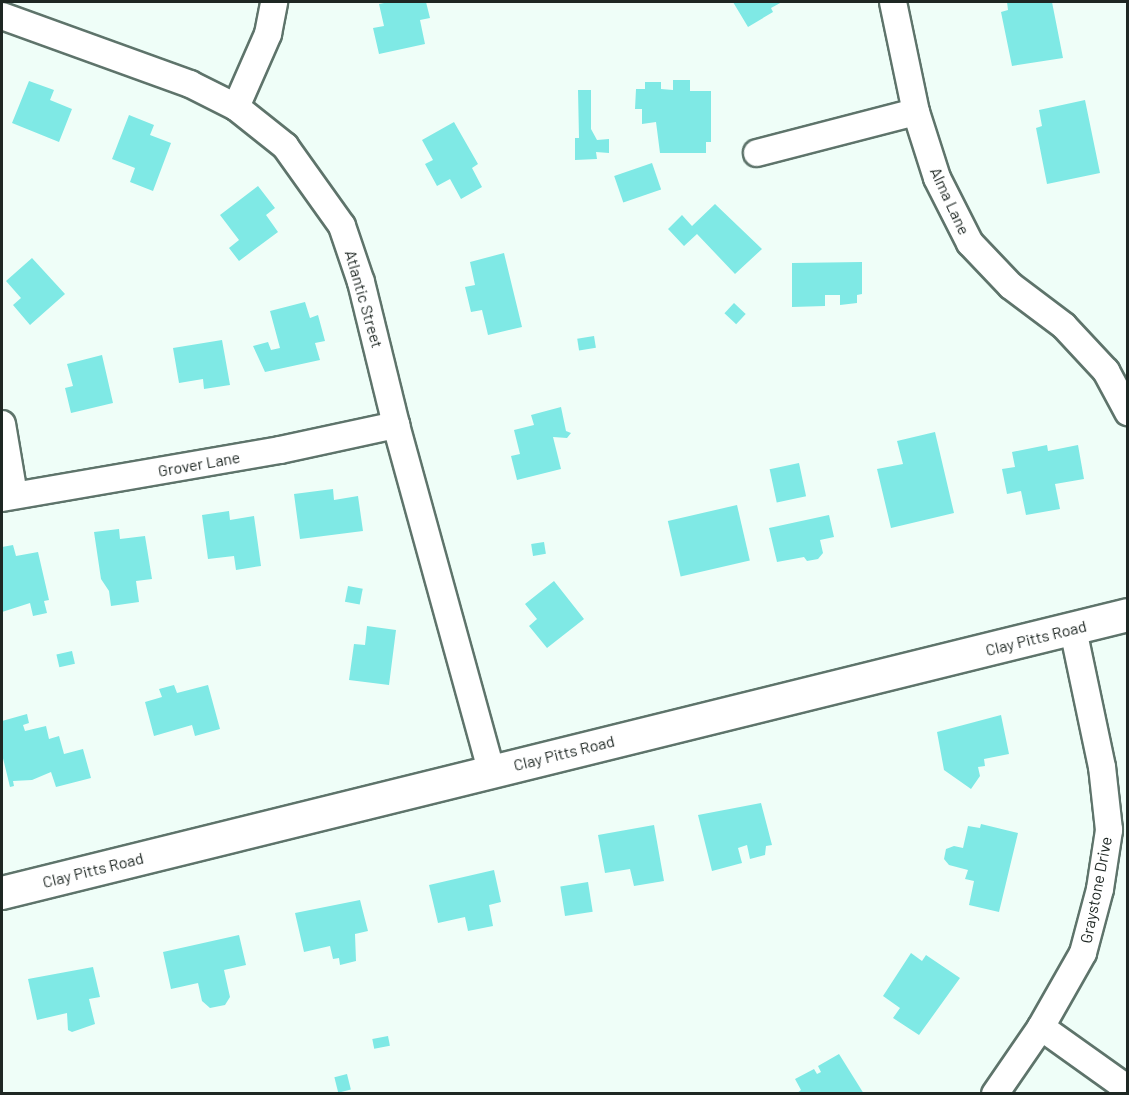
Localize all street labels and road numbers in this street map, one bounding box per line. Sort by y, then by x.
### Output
street label: Alma Lane [926,164,974,238]
street label: Atlantic Street [341,248,387,350]
street label: Grover Lane [156,447,242,481]
street label: Clay Pitts Road [983,616,1089,660]
street label: Clay Pitts Road [511,731,617,775]
street label: Graystone Drive [1076,835,1116,945]
street label: Clay Pitts Road [40,848,146,892]

